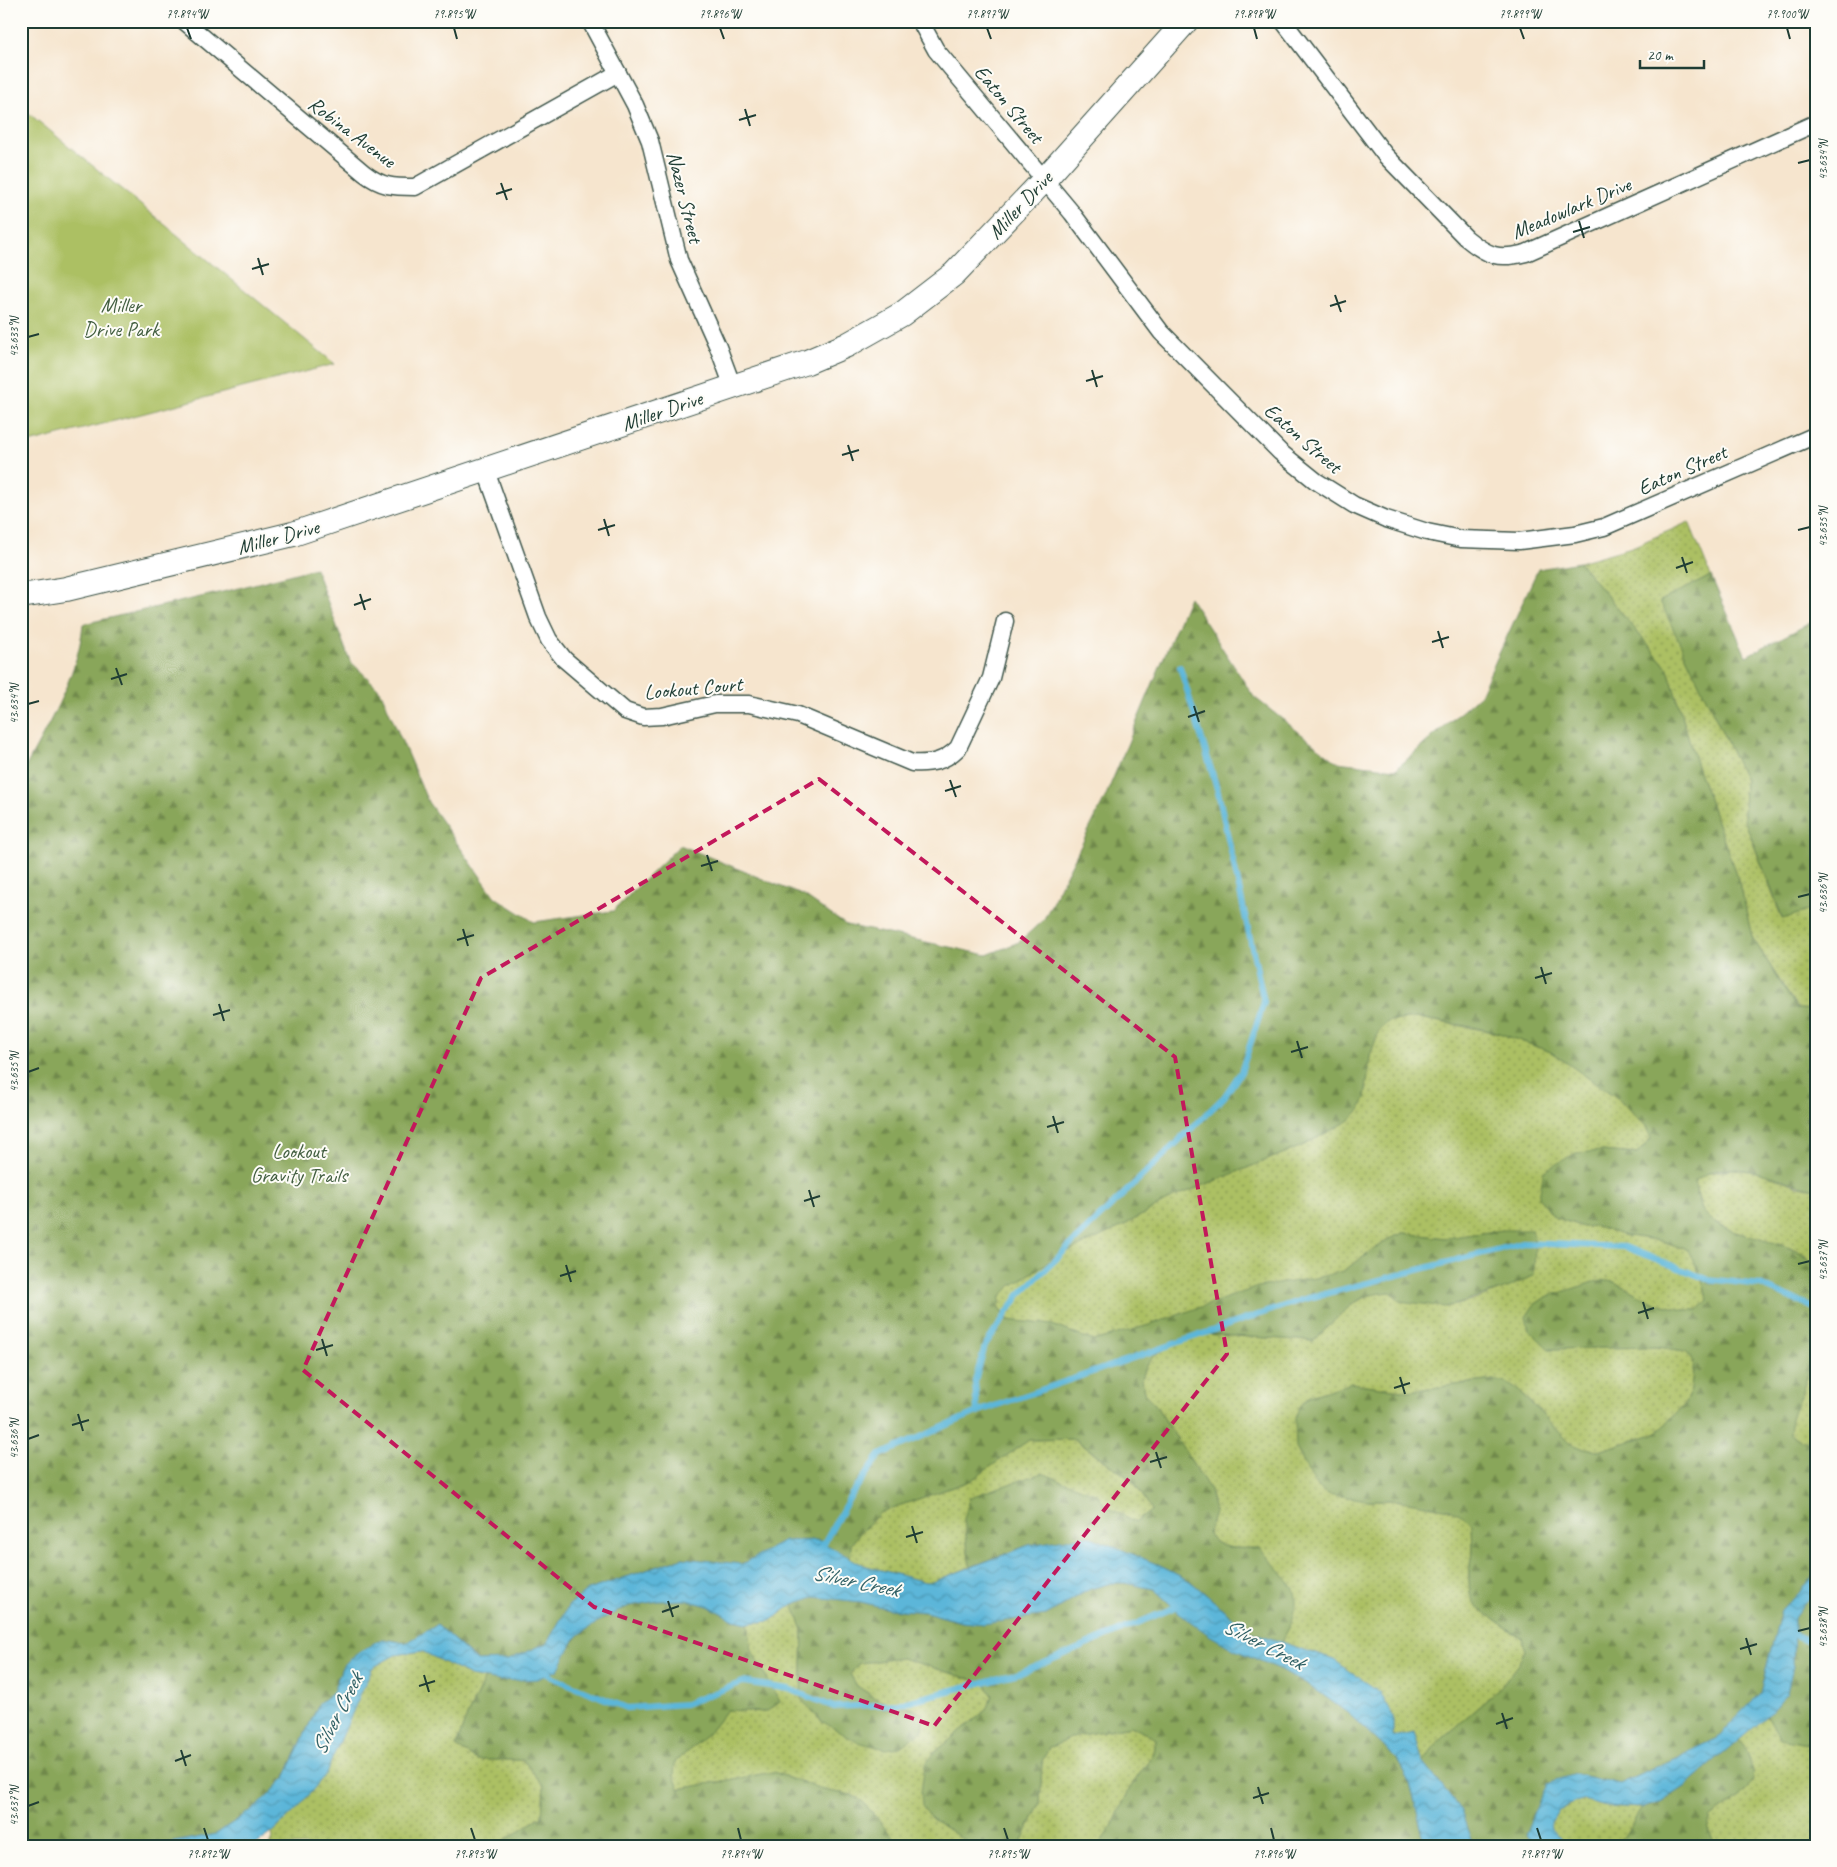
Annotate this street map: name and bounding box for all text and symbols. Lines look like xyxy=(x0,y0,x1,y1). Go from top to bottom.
text: 79.894°W xyxy=(166,6,210,22)
text: 79.895°W xyxy=(433,6,477,22)
text: 79.896°W xyxy=(699,6,743,22)
text: 79.897°W xyxy=(966,6,1010,22)
text: 79.898°W xyxy=(1233,6,1277,22)
text: 79.899°W xyxy=(1499,6,1543,22)
text: 79.900°W xyxy=(1766,6,1810,22)
scale bar xyxy=(1640,38,1703,70)
text: 20 m xyxy=(1647,46,1674,65)
street label: Eaton Street xyxy=(969,59,1051,150)
street label: Robina Avenue xyxy=(303,91,402,174)
text: 43.634°N xyxy=(1815,138,1831,180)
street label: Nazer Street xyxy=(661,149,709,247)
street label: Miller Drive xyxy=(982,164,1059,244)
street label: Meadowlark Drive xyxy=(1507,171,1636,245)
park label: Miller Drive Park xyxy=(83,292,161,342)
text: 43.633°N xyxy=(6,315,22,357)
street label: Miller Drive xyxy=(618,384,708,437)
street label: Eaton Street xyxy=(1259,397,1349,480)
street label: Eaton Street xyxy=(1634,438,1732,501)
text: 43.635°N xyxy=(1815,505,1831,547)
street label: Miller Drive xyxy=(234,513,324,560)
street label: Lookout Court xyxy=(643,671,745,705)
text: 43.634°N xyxy=(6,682,22,724)
text: 43.636°N xyxy=(1815,872,1831,914)
text: 43.635°N xyxy=(6,1050,22,1092)
park label: Lookout Gravity Trails xyxy=(251,1138,349,1188)
text: 43.637°N xyxy=(1815,1239,1831,1281)
text: 43.636°N xyxy=(6,1417,22,1459)
water label: Silver Creek xyxy=(810,1558,905,1605)
text: 43.638°N xyxy=(1815,1606,1831,1648)
water label: Silver Creek xyxy=(1219,1612,1313,1678)
water label: Silver Creek xyxy=(305,1665,371,1759)
text: 43.637°N xyxy=(6,1784,22,1826)
text: 79.892°W xyxy=(187,1846,231,1862)
text: 79.893°W xyxy=(454,1846,498,1862)
text: 79.894°W xyxy=(720,1846,764,1862)
text: 79.895°W xyxy=(987,1846,1031,1862)
text: 79.896°W xyxy=(1253,1846,1297,1862)
text: 79.897°W xyxy=(1520,1846,1564,1862)

